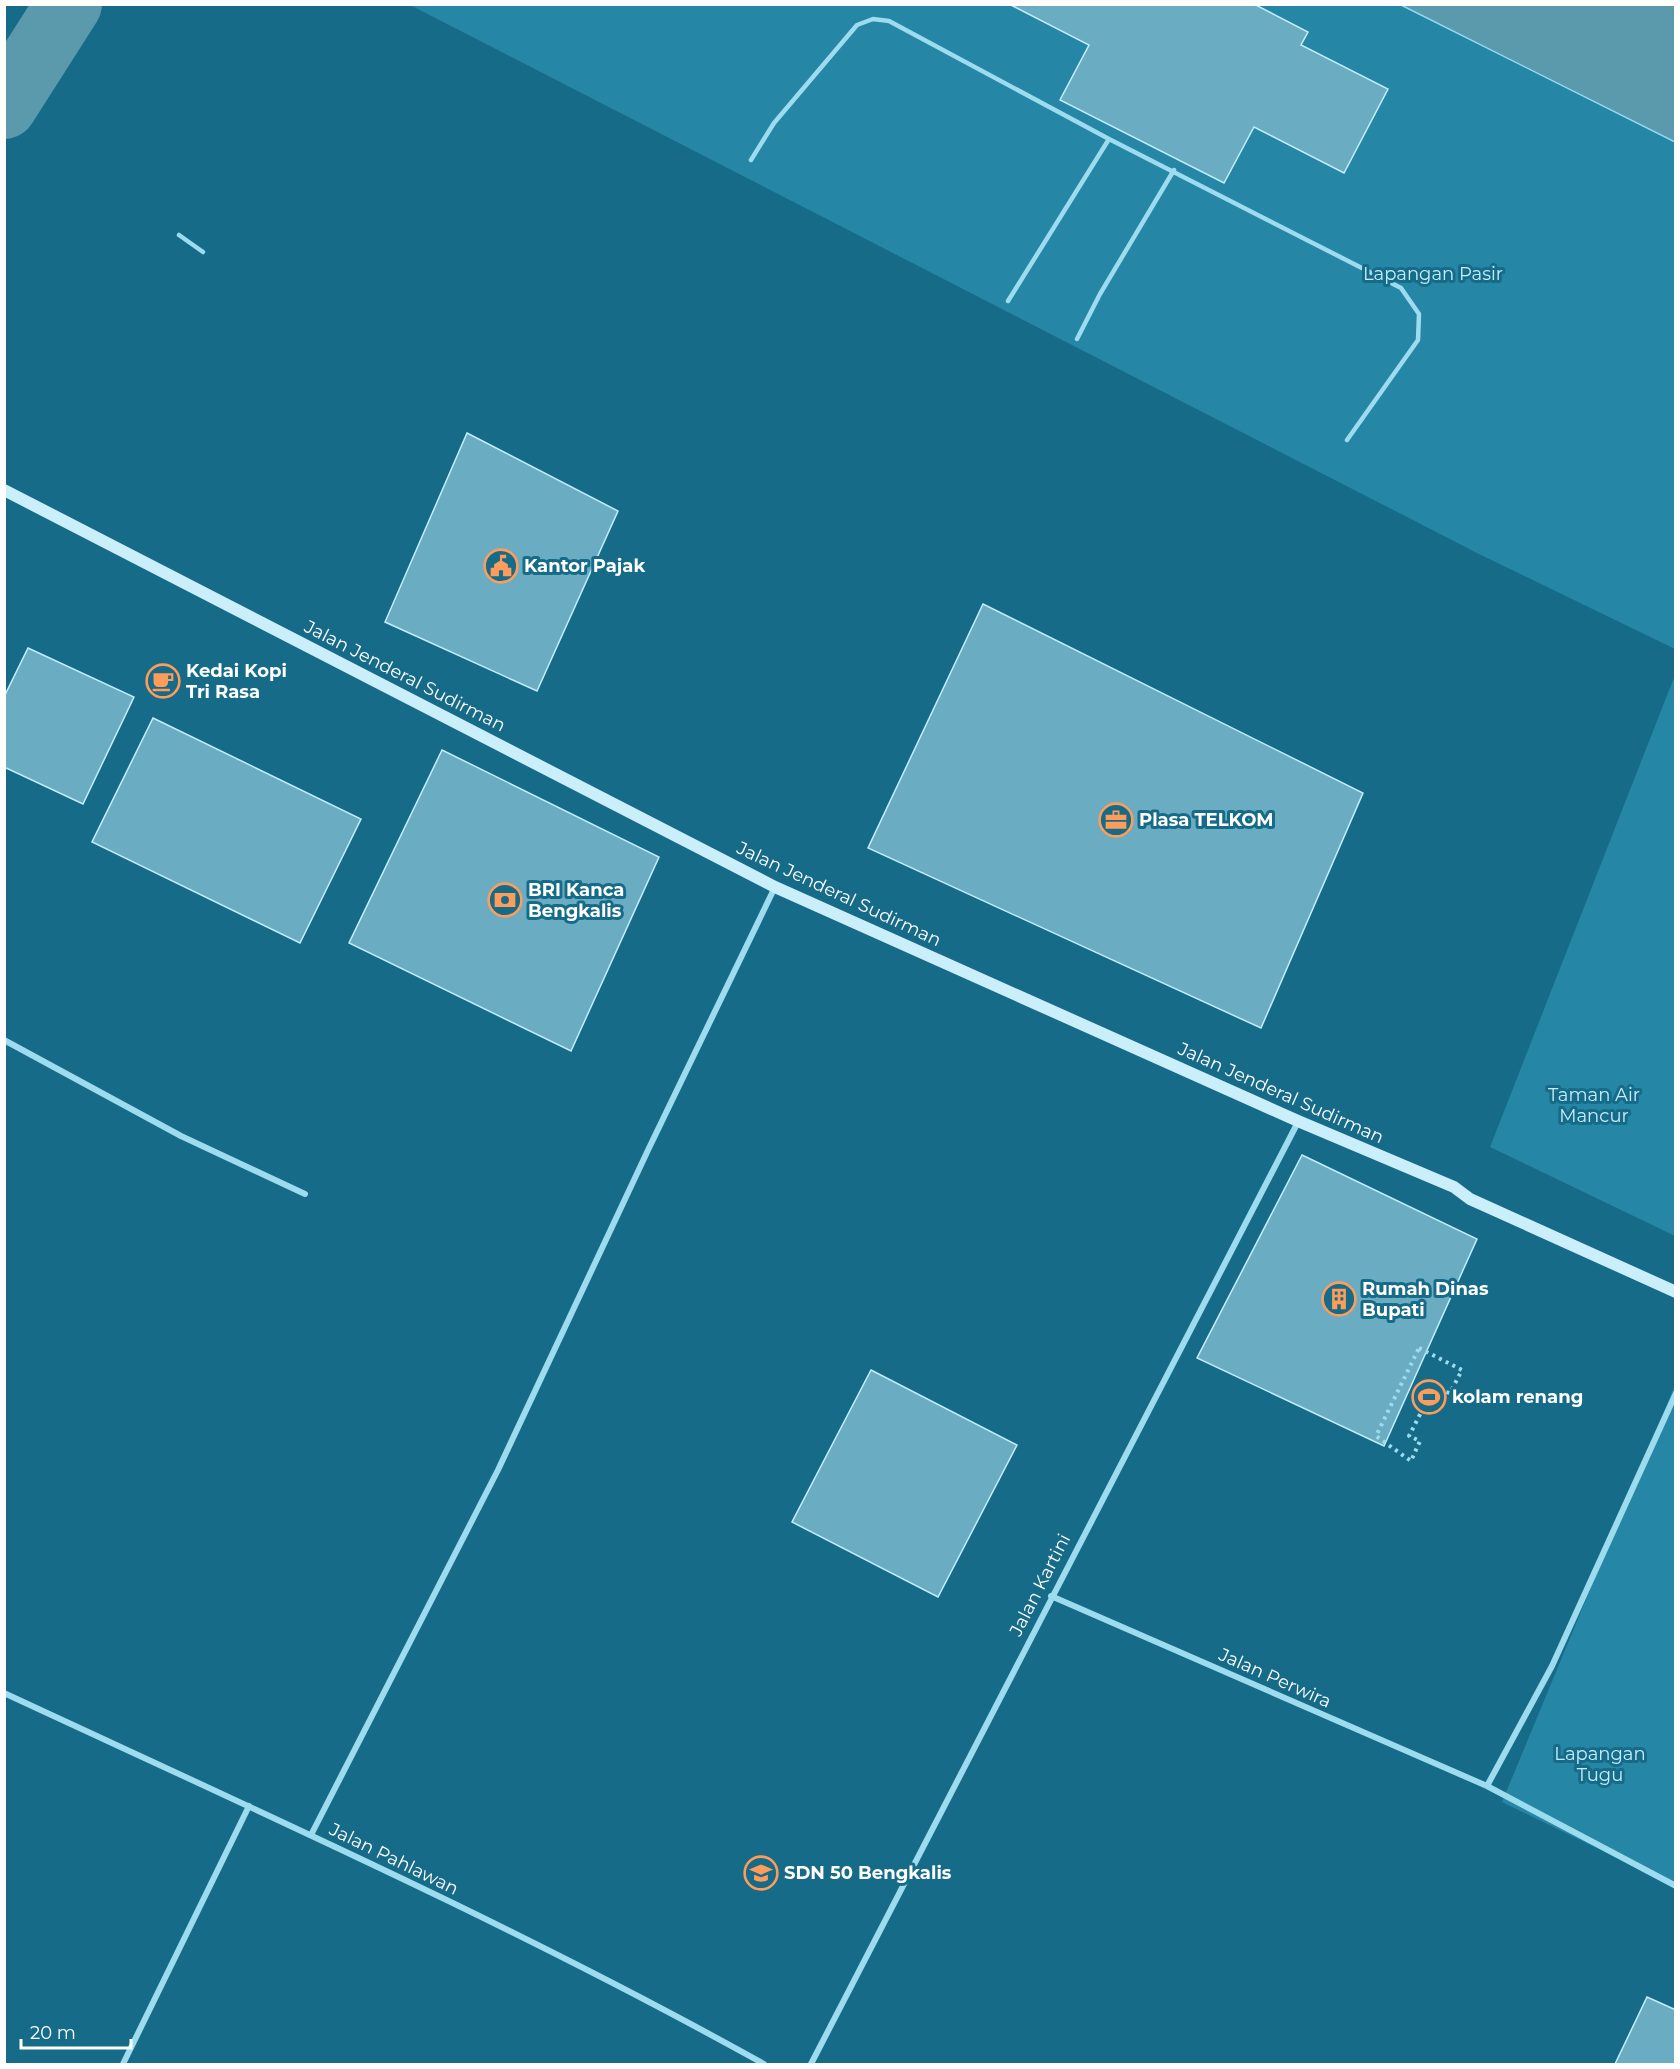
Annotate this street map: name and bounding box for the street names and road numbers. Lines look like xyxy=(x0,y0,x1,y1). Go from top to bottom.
street label: Jalan Jenderal Sudirman xyxy=(300,615,509,736)
street label: Jalan Jenderal Sudirman xyxy=(732,836,945,951)
street label: Jalan Jenderal Sudirman xyxy=(1174,1037,1387,1148)
street label: Jalan Kartini xyxy=(1004,1530,1075,1641)
street label: Jalan Perwira xyxy=(1214,1643,1335,1713)
street label: Jalan Pahlawan xyxy=(325,1818,462,1900)

